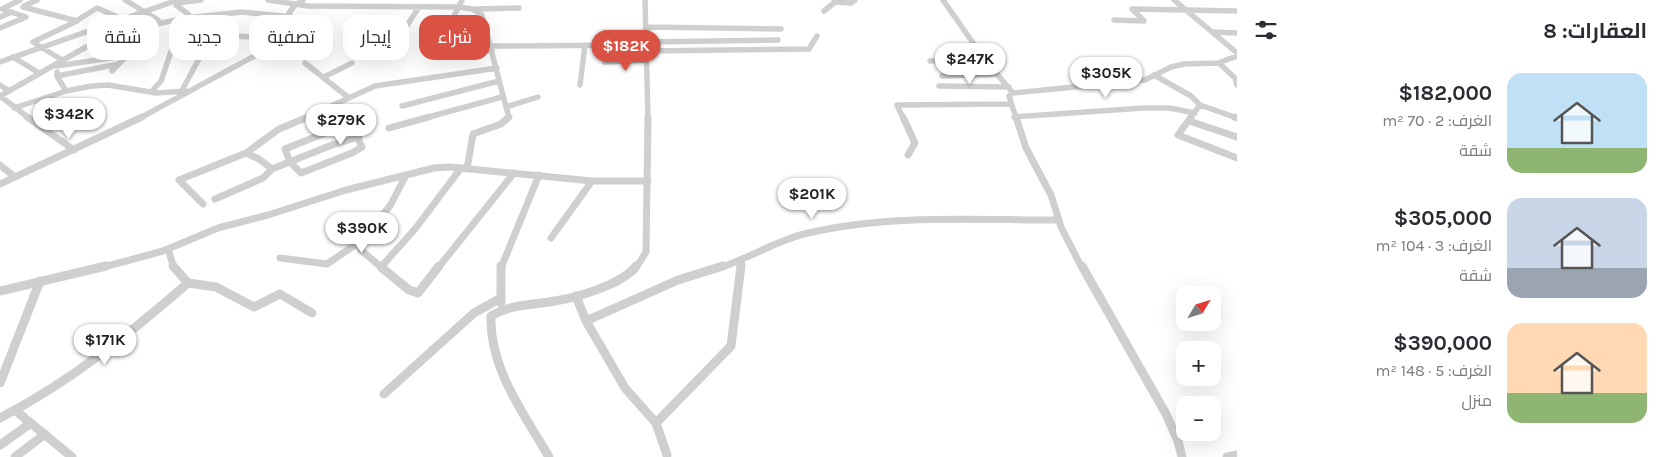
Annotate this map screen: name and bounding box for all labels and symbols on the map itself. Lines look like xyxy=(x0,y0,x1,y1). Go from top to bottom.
pin: $182K xyxy=(591,30,661,72)
pin: $247K xyxy=(935,42,1005,85)
pin: $305K xyxy=(1071,56,1141,99)
pin: $342K xyxy=(34,98,104,140)
pin: $279K xyxy=(306,104,376,146)
pin: $201K xyxy=(777,178,847,220)
pin: $390K xyxy=(327,212,397,254)
north arrow xyxy=(1176,286,1221,331)
pin: $171K xyxy=(70,324,140,366)

